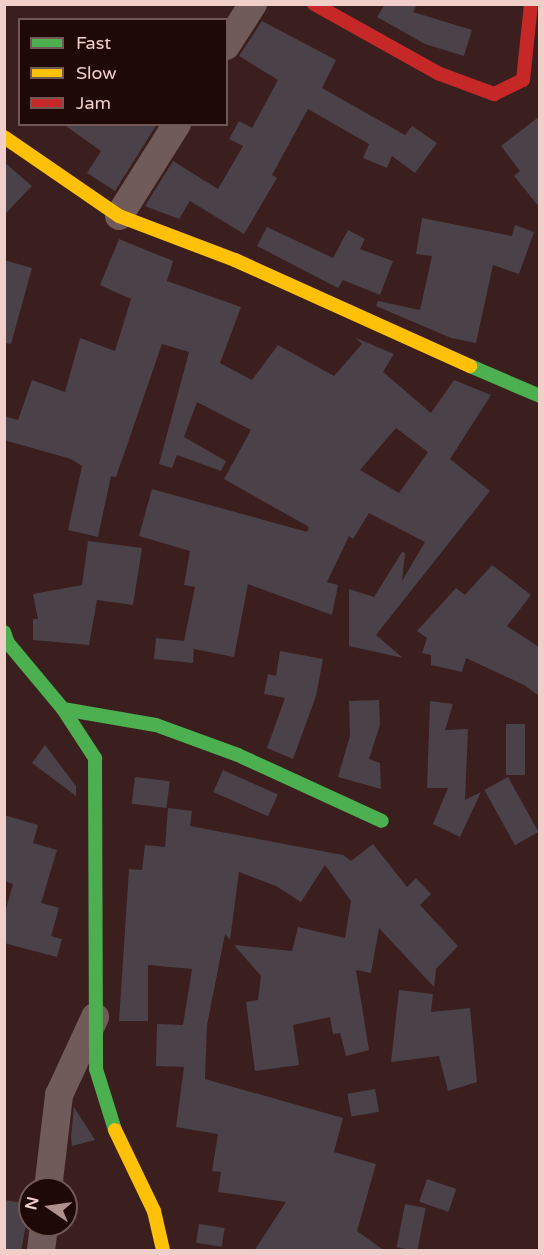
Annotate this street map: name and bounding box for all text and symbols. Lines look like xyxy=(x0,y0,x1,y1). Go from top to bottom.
legend xyxy=(18,18,228,126)
text: Fast xyxy=(76,32,111,54)
text: Slow xyxy=(76,62,117,84)
text: Jam xyxy=(76,92,111,114)
north arrow xyxy=(18,1177,78,1237)
text: N xyxy=(21,1195,44,1212)

